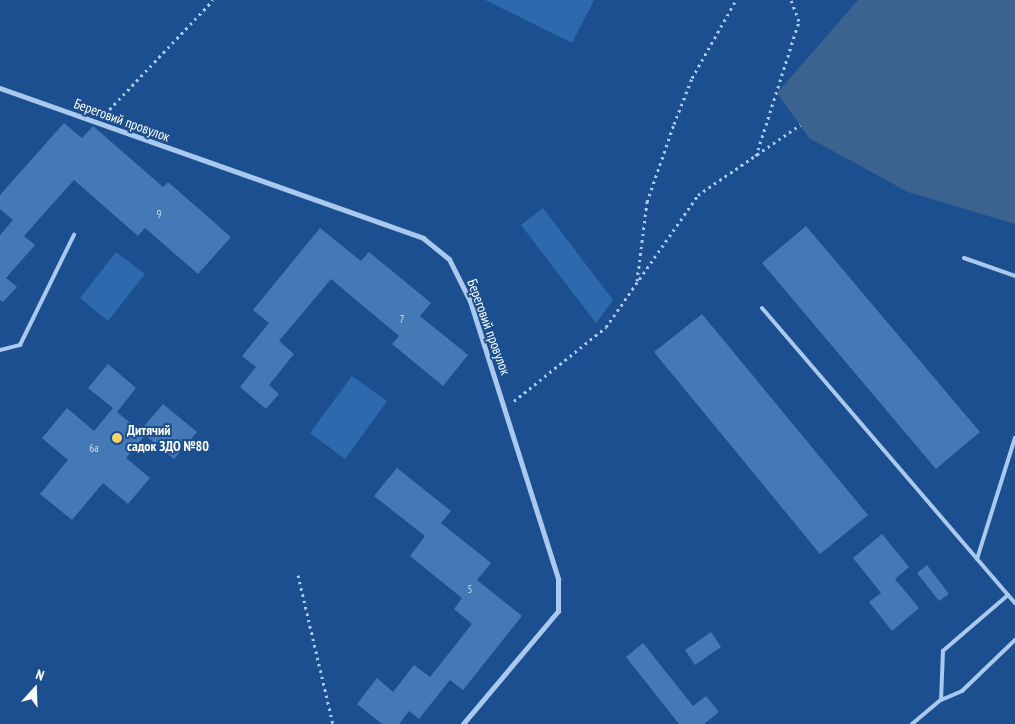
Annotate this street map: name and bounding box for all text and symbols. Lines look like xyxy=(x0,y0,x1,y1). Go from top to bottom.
street label: Береговий провулок xyxy=(72,95,172,145)
house number: 9 xyxy=(157,207,161,221)
street label: Береговий провулок xyxy=(464,277,514,377)
house number: 7 xyxy=(400,312,404,326)
place label: Дитячий садок ЗДО №80 xyxy=(127,422,209,454)
marker: Дитячий садок ЗДО №80 xyxy=(111,432,123,444)
house number: 6а xyxy=(89,441,99,455)
house number: 5 xyxy=(468,582,472,596)
north arrow xyxy=(10,664,60,714)
text: N xyxy=(33,665,47,685)

